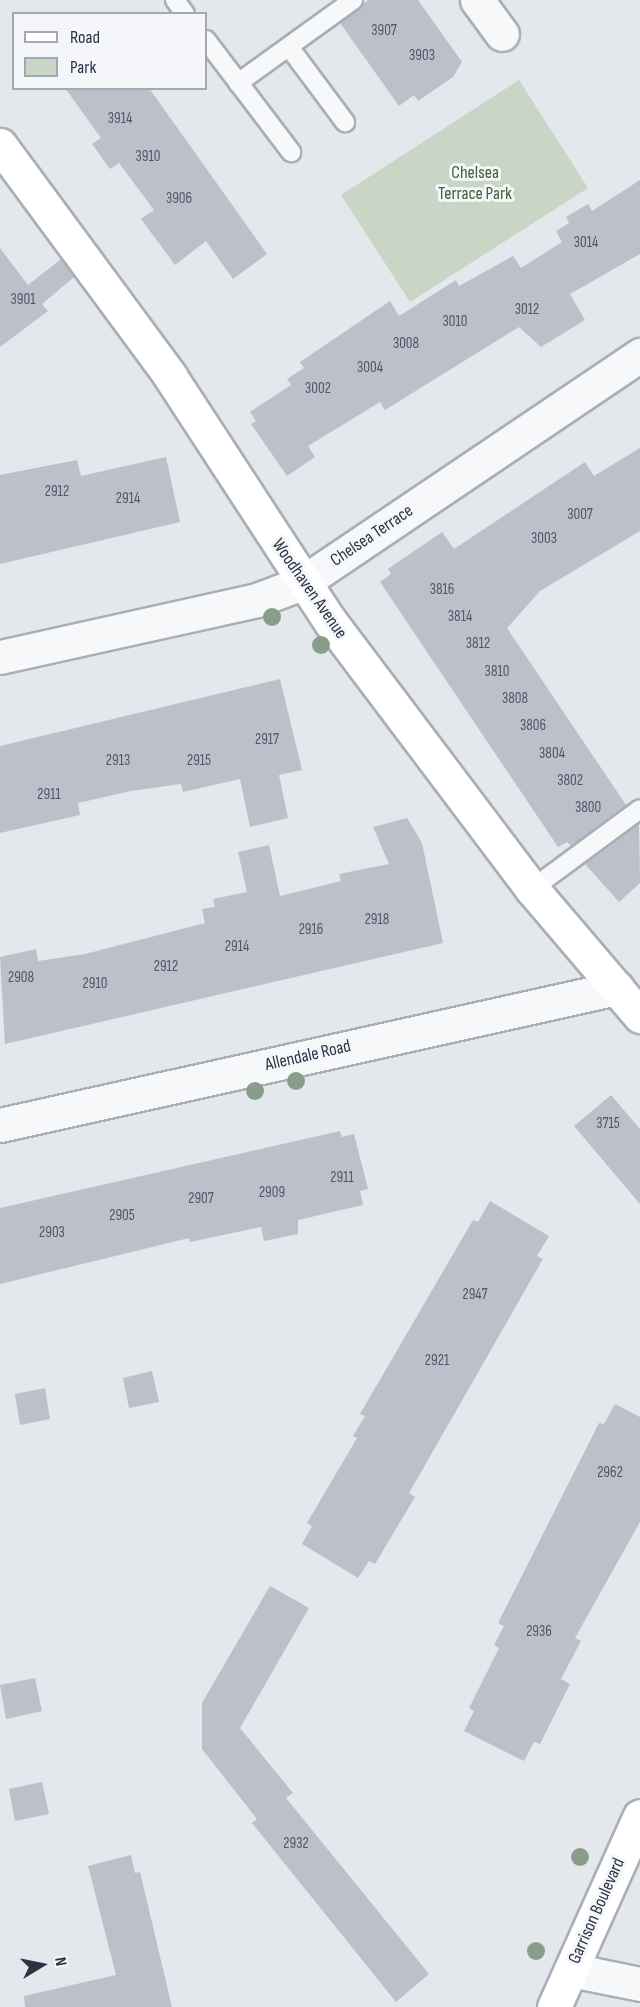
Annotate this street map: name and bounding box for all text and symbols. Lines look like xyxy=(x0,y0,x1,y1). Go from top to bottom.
legend xyxy=(12,12,207,90)
house number: 3907 xyxy=(371,22,397,40)
text: Road xyxy=(70,27,100,48)
house number: 3903 xyxy=(409,47,435,65)
text: Park xyxy=(70,57,96,78)
house number: 3914 xyxy=(108,110,132,128)
house number: 3910 xyxy=(136,148,160,166)
park label: Chelsea Terrace Park xyxy=(438,163,512,206)
house number: 3906 xyxy=(166,190,192,208)
house number: 3014 xyxy=(574,234,598,252)
house number: 3901 xyxy=(11,291,35,309)
house number: 3012 xyxy=(515,301,539,319)
house number: 3010 xyxy=(443,313,467,331)
house number: 3008 xyxy=(393,335,419,353)
house number: 3004 xyxy=(357,359,383,377)
house number: 3002 xyxy=(305,380,331,398)
house number: 2912 xyxy=(45,483,69,501)
house number: 2914 xyxy=(116,490,140,508)
street label: Chelsea Terrace xyxy=(326,500,418,572)
house number: 3007 xyxy=(567,506,593,524)
house number: 3003 xyxy=(531,530,557,548)
street label: Woodhaven Avenue xyxy=(267,535,351,643)
house number: 3816 xyxy=(430,581,454,599)
house number: 3814 xyxy=(448,608,472,626)
house number: 3812 xyxy=(466,635,490,653)
house number: 3810 xyxy=(485,663,509,681)
house number: 3808 xyxy=(502,690,528,708)
house number: 3806 xyxy=(520,717,546,735)
house number: 2917 xyxy=(255,731,279,749)
house number: 3804 xyxy=(539,745,565,763)
house number: 2913 xyxy=(106,752,130,770)
house number: 2915 xyxy=(187,752,211,770)
house number: 3802 xyxy=(557,772,583,790)
house number: 2911 xyxy=(37,786,61,804)
house number: 3800 xyxy=(575,799,601,817)
house number: 2918 xyxy=(365,911,389,929)
house number: 2916 xyxy=(299,921,323,939)
house number: 2914 xyxy=(225,938,249,956)
house number: 2912 xyxy=(154,958,178,976)
house number: 2908 xyxy=(8,969,34,987)
house number: 2910 xyxy=(83,975,107,993)
street label: Allendale Road xyxy=(263,1036,353,1076)
house number: 3715 xyxy=(596,1115,620,1133)
house number: 2911 xyxy=(330,1169,354,1187)
house number: 2909 xyxy=(259,1184,285,1202)
house number: 2907 xyxy=(188,1190,214,1208)
house number: 2905 xyxy=(109,1207,135,1225)
house number: 2903 xyxy=(39,1224,65,1242)
house number: 2947 xyxy=(463,1286,487,1304)
house number: 2921 xyxy=(425,1352,449,1370)
house number: 2962 xyxy=(597,1464,623,1482)
house number: 2936 xyxy=(526,1623,552,1641)
house number: 2932 xyxy=(283,1835,309,1853)
street label: Garrison Boulevard xyxy=(564,1855,630,1967)
north arrow xyxy=(12,1935,72,1995)
text: N xyxy=(50,1956,70,1968)

